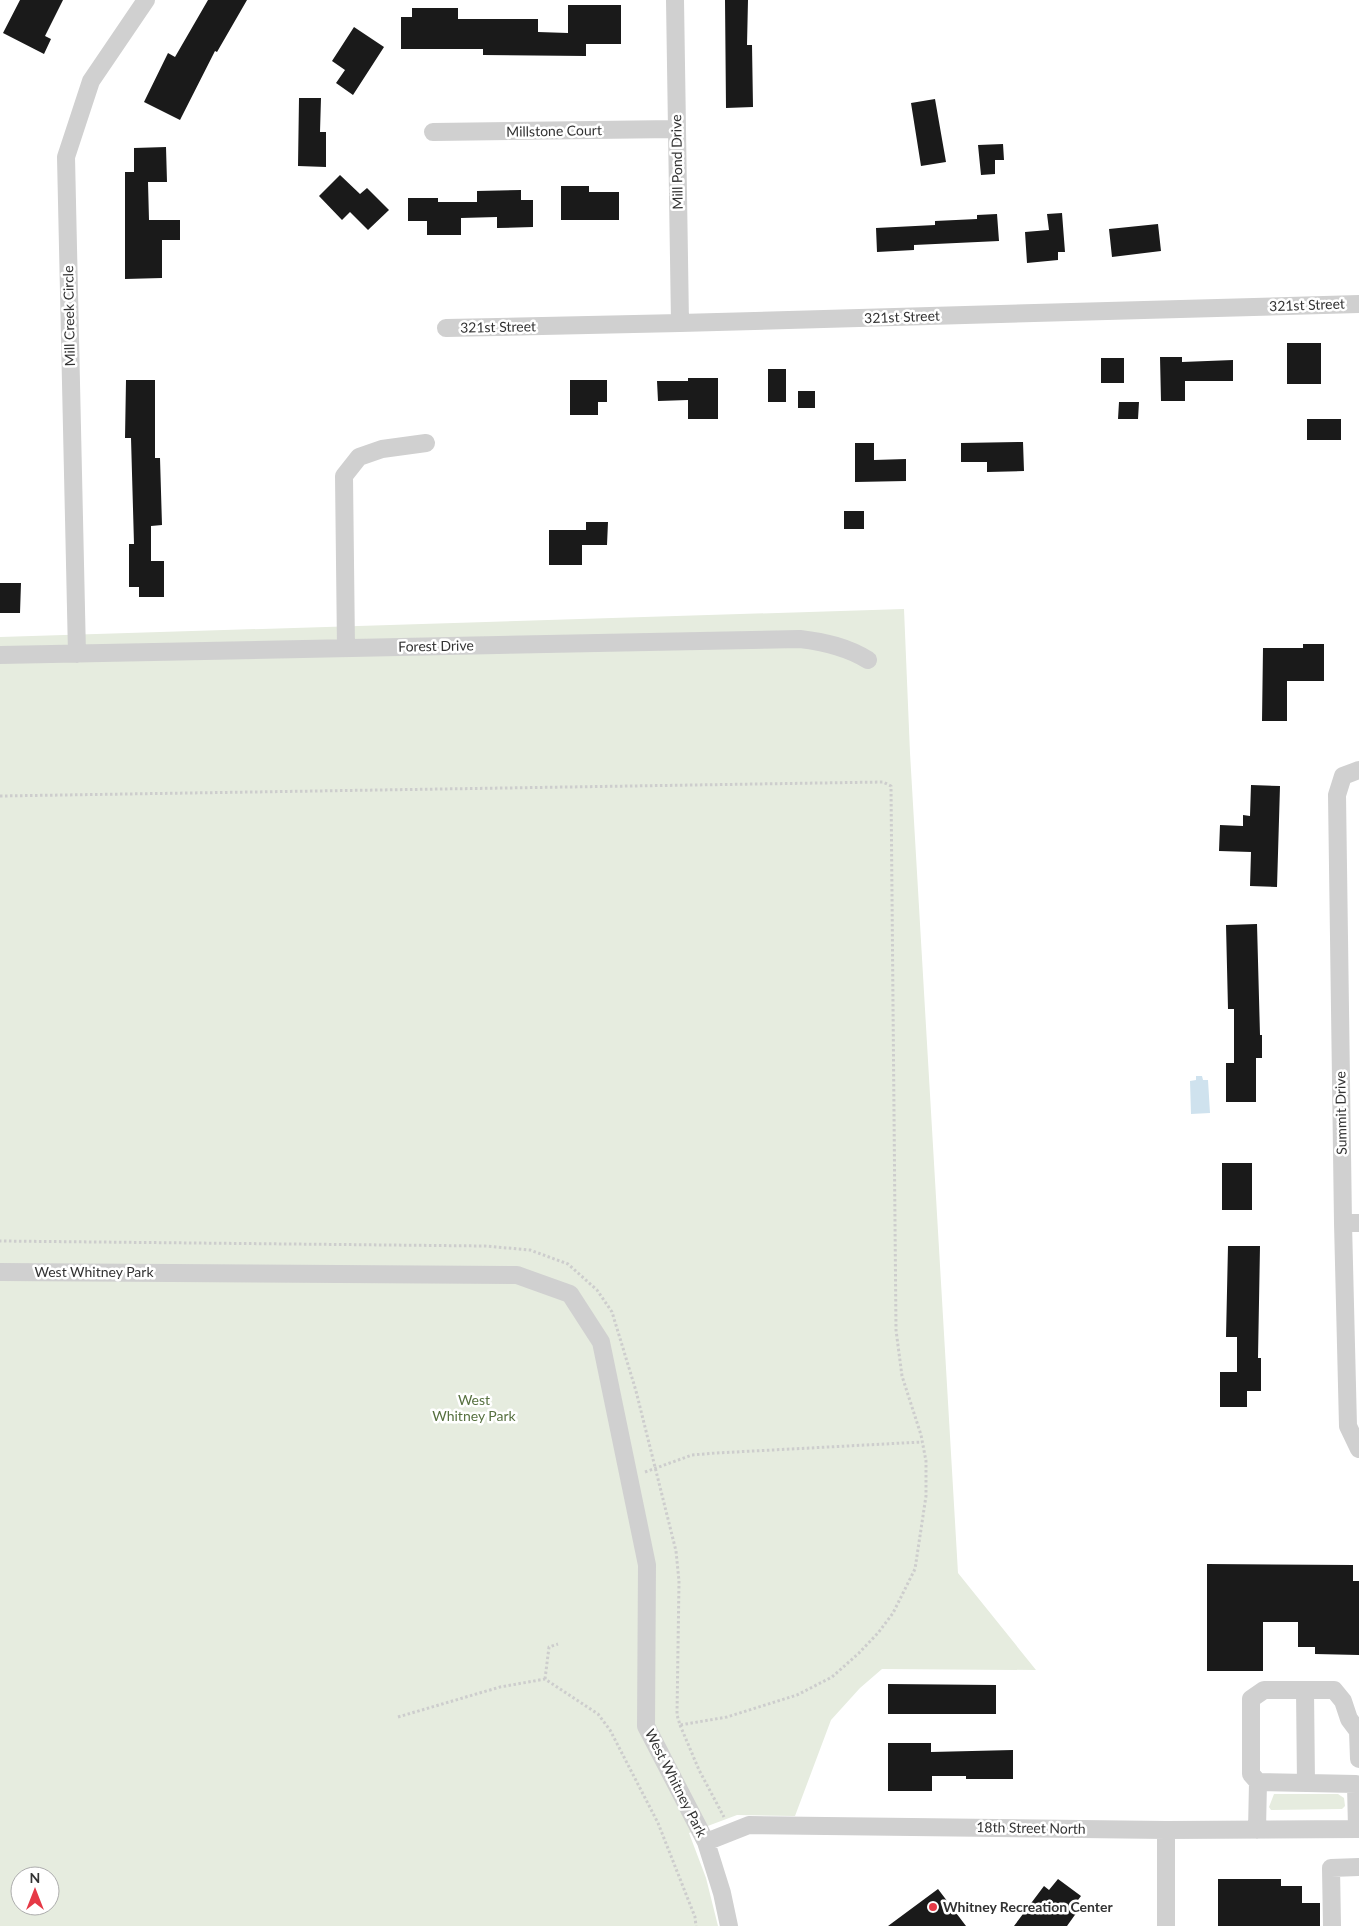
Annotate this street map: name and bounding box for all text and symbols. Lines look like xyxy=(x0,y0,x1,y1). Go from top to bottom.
street label: Mill Pond Drive xyxy=(667,114,686,210)
street label: Millstone Court xyxy=(506,121,602,140)
street label: Mill Creek Circle xyxy=(59,265,78,367)
street label: 321st Street xyxy=(1269,295,1345,314)
street label: 321st Street xyxy=(864,307,940,326)
street label: 321st Street xyxy=(460,317,536,336)
street label: Forest Drive xyxy=(398,636,474,655)
street label: Summit Drive xyxy=(1331,1071,1350,1155)
street label: West Whitney Park xyxy=(34,1263,154,1280)
park label: West Whitney Park xyxy=(432,1391,517,1424)
street label: West Whitney Park xyxy=(642,1726,711,1840)
street label: 18th Street North xyxy=(976,1818,1086,1837)
north arrow xyxy=(10,1866,60,1916)
text: N xyxy=(30,1869,40,1886)
place label: Whitney Recreation Center xyxy=(943,1898,1113,1915)
marker: Whitney Recreation Center xyxy=(927,1901,939,1913)

